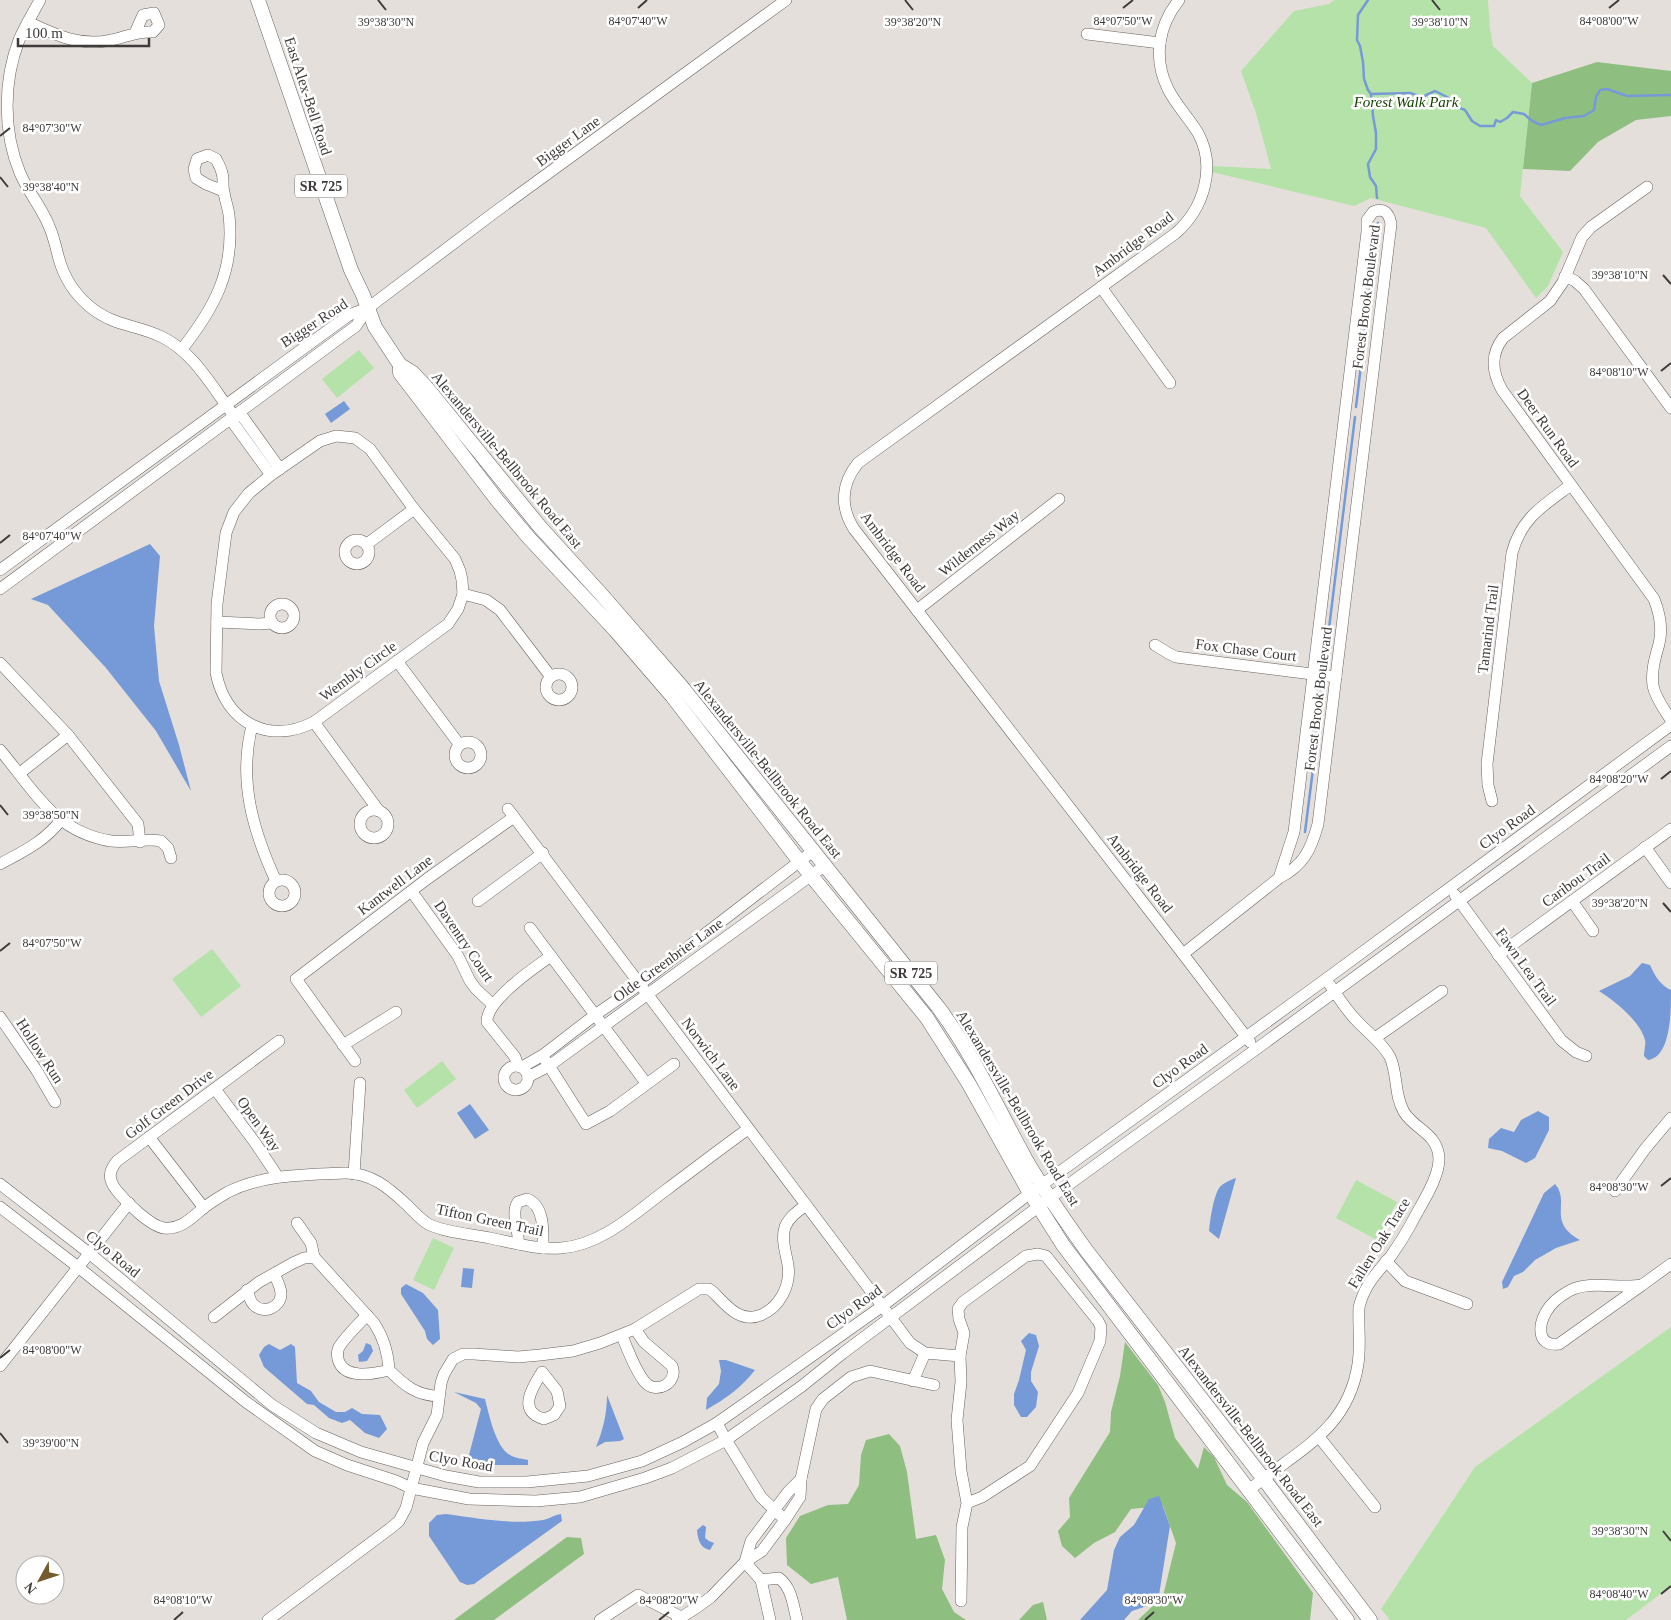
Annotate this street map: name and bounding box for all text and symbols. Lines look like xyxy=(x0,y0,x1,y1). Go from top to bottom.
text: 84°07'40"W xyxy=(608,14,668,28)
text: 84°07'50"W xyxy=(1093,14,1153,28)
text: 84°08'00"W xyxy=(1579,14,1639,28)
scale bar xyxy=(18,15,149,47)
text: 39°38'30"N xyxy=(358,15,415,29)
text: 39°38'20"N xyxy=(885,15,942,29)
text: 39°38'10"N xyxy=(1412,15,1469,29)
text: 100 m xyxy=(25,25,63,41)
street label: East Alex-Bell Road xyxy=(281,35,335,158)
park label: Forest Walk Park xyxy=(1353,94,1459,110)
street label: Bigger Lane xyxy=(533,112,603,169)
text: 84°07'30"W xyxy=(22,121,82,135)
road number: SR 725 xyxy=(295,175,347,198)
text: 39°38'40"N xyxy=(23,180,80,194)
street label: Ambridge Road xyxy=(1090,208,1177,279)
street label: Forest Brook Boulevard xyxy=(1349,224,1383,370)
text: 39°38'10"N xyxy=(1592,268,1649,282)
street label: Bigger Road xyxy=(278,295,351,350)
text: 84°08'10"W xyxy=(1589,365,1649,379)
street label: Alexandersville-Bellbrook Road East xyxy=(429,369,586,552)
street label: Deer Run Road xyxy=(1514,386,1582,471)
street label: Wilderness Way xyxy=(936,506,1023,579)
street label: Ambridge Road xyxy=(858,509,929,596)
text: 84°07'40"W xyxy=(22,529,82,543)
street label: Tamarind Trail xyxy=(1475,584,1501,674)
street label: Forest Brook Boulevard xyxy=(1301,626,1335,772)
street label: Fox Chase Court xyxy=(1195,636,1298,664)
street label: Wembly Circle xyxy=(317,638,400,704)
street label: Alexandersville-Bellbrook Road East xyxy=(691,677,846,862)
text: 84°08'20"W xyxy=(1589,772,1649,786)
street label: Clyo Road xyxy=(1476,801,1538,852)
text: 39°38'50"N xyxy=(23,808,80,822)
street label: Ambridge Road xyxy=(1104,830,1176,916)
street label: Caribou Trail xyxy=(1539,850,1613,910)
street label: Kantwell Lane xyxy=(355,852,436,918)
text: 39°38'20"N xyxy=(1592,896,1649,910)
street label: Daventry Court xyxy=(431,898,497,985)
street label: Olde Greenbrier Lane xyxy=(610,915,726,1005)
street label: Fawn Lea Trail xyxy=(1493,925,1559,1009)
text: 84°07'50"W xyxy=(22,936,82,950)
road number: SR 725 xyxy=(885,961,937,984)
street label: Alexandersville-Bellbrook Road East xyxy=(953,1007,1083,1209)
street label: Norwich Lane xyxy=(679,1015,744,1094)
street label: Hollow Run xyxy=(13,1016,67,1087)
street label: Clyo Road xyxy=(1149,1040,1211,1091)
street label: Golf Green Drive xyxy=(122,1066,216,1142)
street label: Open Way xyxy=(234,1094,284,1155)
text: 84°08'30"W xyxy=(1589,1180,1649,1194)
street label: Fallen Oak Trace xyxy=(1345,1195,1413,1291)
street label: Tifton Green Trail xyxy=(435,1201,545,1239)
street label: Clyo Road xyxy=(83,1227,144,1281)
street label: Clyo Road xyxy=(823,1281,885,1332)
street label: Alexandersville-Bellbrook Road East xyxy=(1175,1342,1327,1530)
text: 84°08'00"W xyxy=(22,1343,82,1357)
text: 39°39'00"N xyxy=(23,1436,80,1450)
street label: Clyo Road xyxy=(428,1448,495,1475)
text: 39°38'30"N xyxy=(1592,1524,1649,1538)
north arrow xyxy=(15,1555,65,1605)
text: N xyxy=(21,1579,39,1597)
text: 84°08'40"W xyxy=(1589,1587,1649,1601)
text: 84°08'10"W xyxy=(153,1593,213,1607)
text: 84°08'20"W xyxy=(639,1593,699,1607)
text: 84°08'30"W xyxy=(1124,1593,1184,1607)

